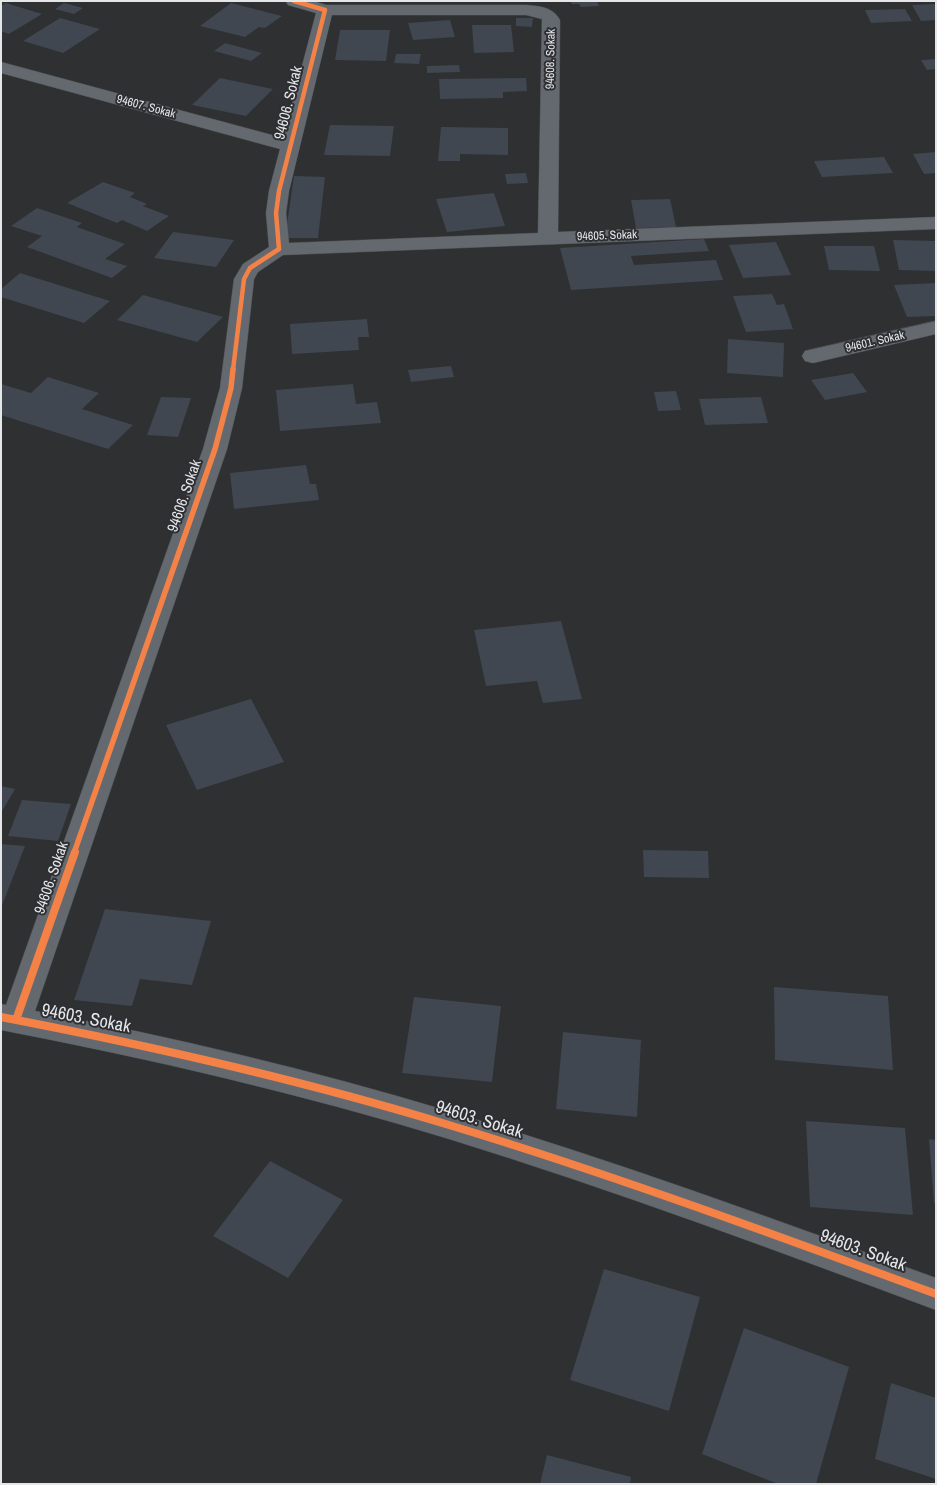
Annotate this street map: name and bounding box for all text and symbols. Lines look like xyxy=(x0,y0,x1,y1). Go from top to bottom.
street label: 94608. Sokak xyxy=(543,29,559,89)
street label: 94606. Sokak xyxy=(271,64,307,142)
street label: 94607. Sokak xyxy=(115,92,177,122)
street label: 94605. Sokak xyxy=(577,228,637,244)
street label: 94601. Sokak xyxy=(844,328,906,356)
street label: 94606. Sokak xyxy=(164,458,206,534)
street label: 94606. Sokak xyxy=(31,840,73,916)
street label: 94603. Sokak xyxy=(40,1000,132,1038)
street label: 94603. Sokak xyxy=(433,1096,525,1144)
street label: 94603. Sokak xyxy=(817,1225,909,1277)

